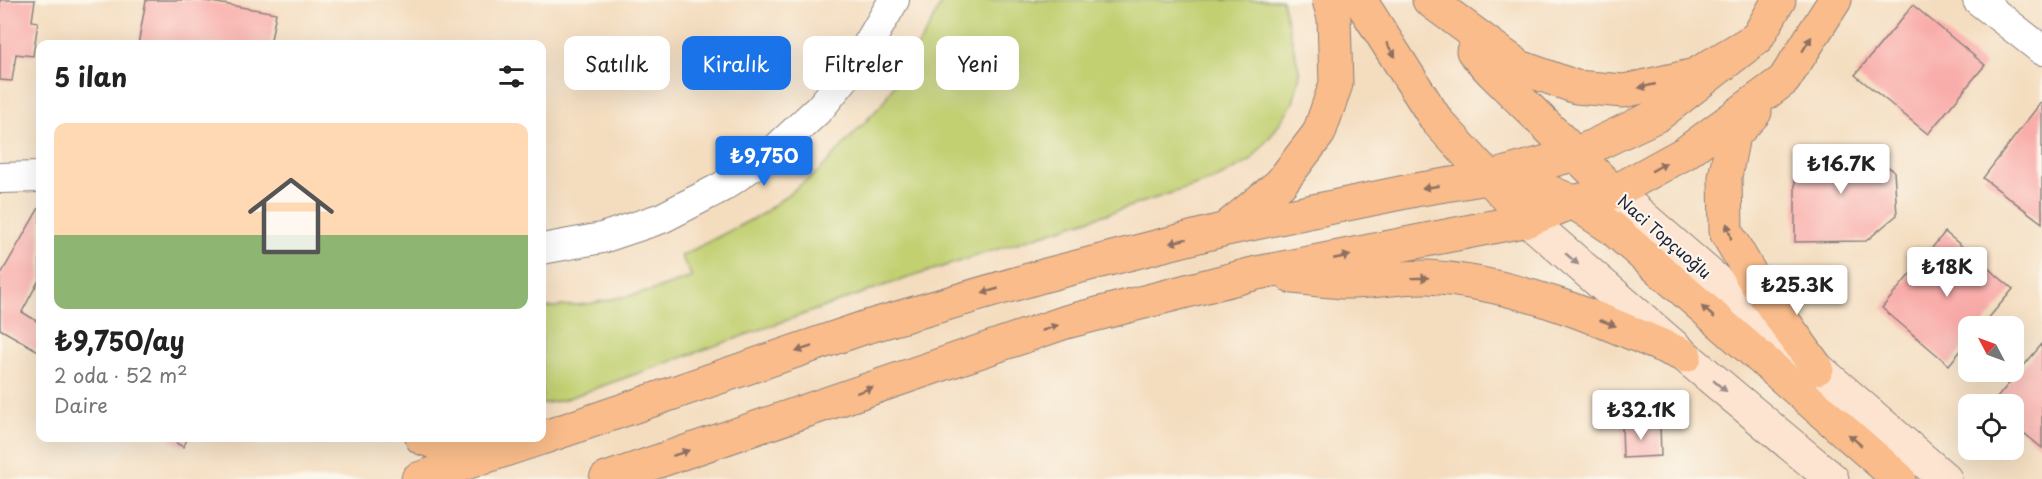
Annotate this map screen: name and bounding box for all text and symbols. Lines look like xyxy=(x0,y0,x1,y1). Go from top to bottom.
chip: Satılık xyxy=(564,36,670,90)
chip: Kiralık xyxy=(682,36,791,90)
chip: Filtreler xyxy=(803,36,924,90)
chip: Yeni xyxy=(936,36,1019,90)
one-way arrow xyxy=(1801,36,1812,52)
one-way arrow xyxy=(1386,41,1397,58)
text: 5 ilan xyxy=(54,57,127,96)
icon: filters xyxy=(495,60,528,93)
one-way arrow xyxy=(1637,81,1656,91)
pin: ₺9,750 xyxy=(715,136,813,187)
text: ₺9,750 xyxy=(730,140,798,170)
pin: ₺16.7K xyxy=(1792,144,1890,195)
text: ₺16.7K xyxy=(1807,148,1875,178)
icon: home xyxy=(237,162,345,270)
one-way arrow xyxy=(1651,162,1668,172)
one-way arrow xyxy=(1421,183,1440,192)
street label: Naci Topçuoğlu xyxy=(1613,188,1717,284)
one-way arrow xyxy=(1723,222,1733,240)
one-way arrow xyxy=(1169,237,1188,247)
pin: ₺18K xyxy=(1911,247,1983,298)
text: ₺18K xyxy=(1921,251,1973,281)
one-way arrow xyxy=(1332,252,1351,261)
one-way arrow xyxy=(1564,252,1579,265)
pin: ₺25.3K xyxy=(1748,265,1846,316)
text: ₺25.3K xyxy=(1760,269,1834,299)
one-way arrow xyxy=(1410,273,1429,283)
one-way arrow xyxy=(981,287,999,296)
one-way arrow xyxy=(1701,306,1716,319)
north arrow xyxy=(1958,316,2024,382)
map controls xyxy=(1958,316,2024,460)
one-way arrow xyxy=(1600,318,1618,328)
text: ₺9,750/ay xyxy=(54,321,185,360)
one-way arrow xyxy=(1041,322,1059,332)
one-way arrow xyxy=(795,344,813,354)
text: 2 oda · 52 m² xyxy=(54,360,187,390)
one-way arrow xyxy=(1712,379,1728,392)
one-way arrow xyxy=(857,384,875,394)
text: Daire xyxy=(54,390,108,420)
pin: ₺32.1K xyxy=(1592,390,1690,441)
text: ₺32.1K xyxy=(1606,394,1676,424)
button: locate xyxy=(1958,394,2024,460)
one-way arrow xyxy=(1847,434,1863,447)
one-way arrow xyxy=(672,448,690,458)

